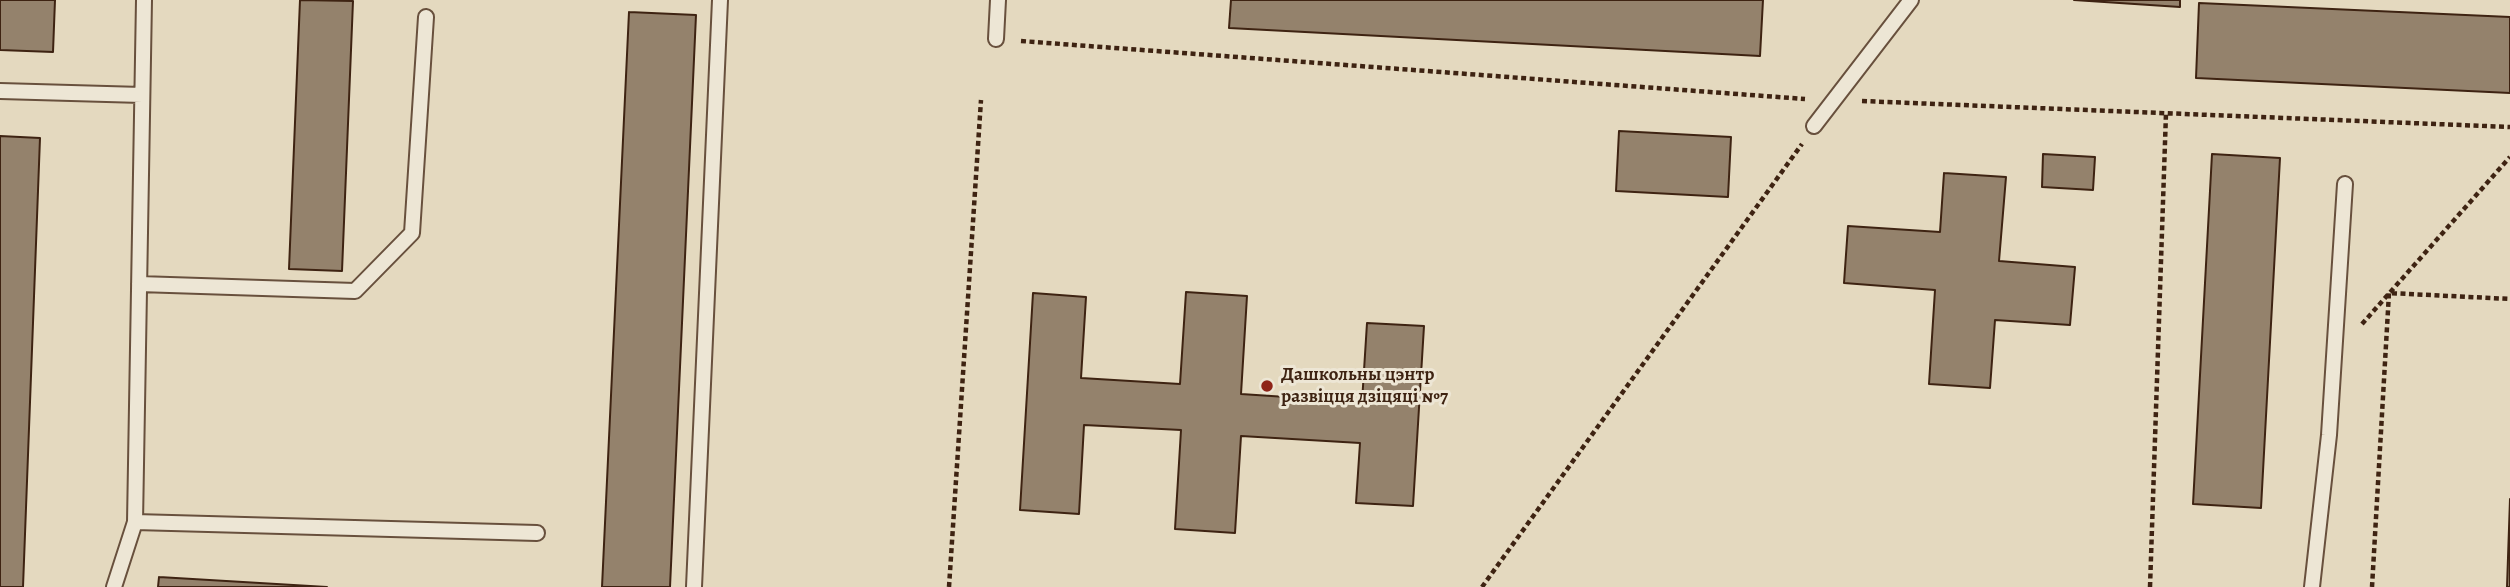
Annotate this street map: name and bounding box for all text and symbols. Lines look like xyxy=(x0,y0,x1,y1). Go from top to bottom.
place label: Дашкольны цэнтр развіцця дзіцяці №7 xyxy=(1281,364,1448,408)
marker: Дашкольны цэнтр развіцця дзіцяці №7 xyxy=(1259,378,1275,394)

